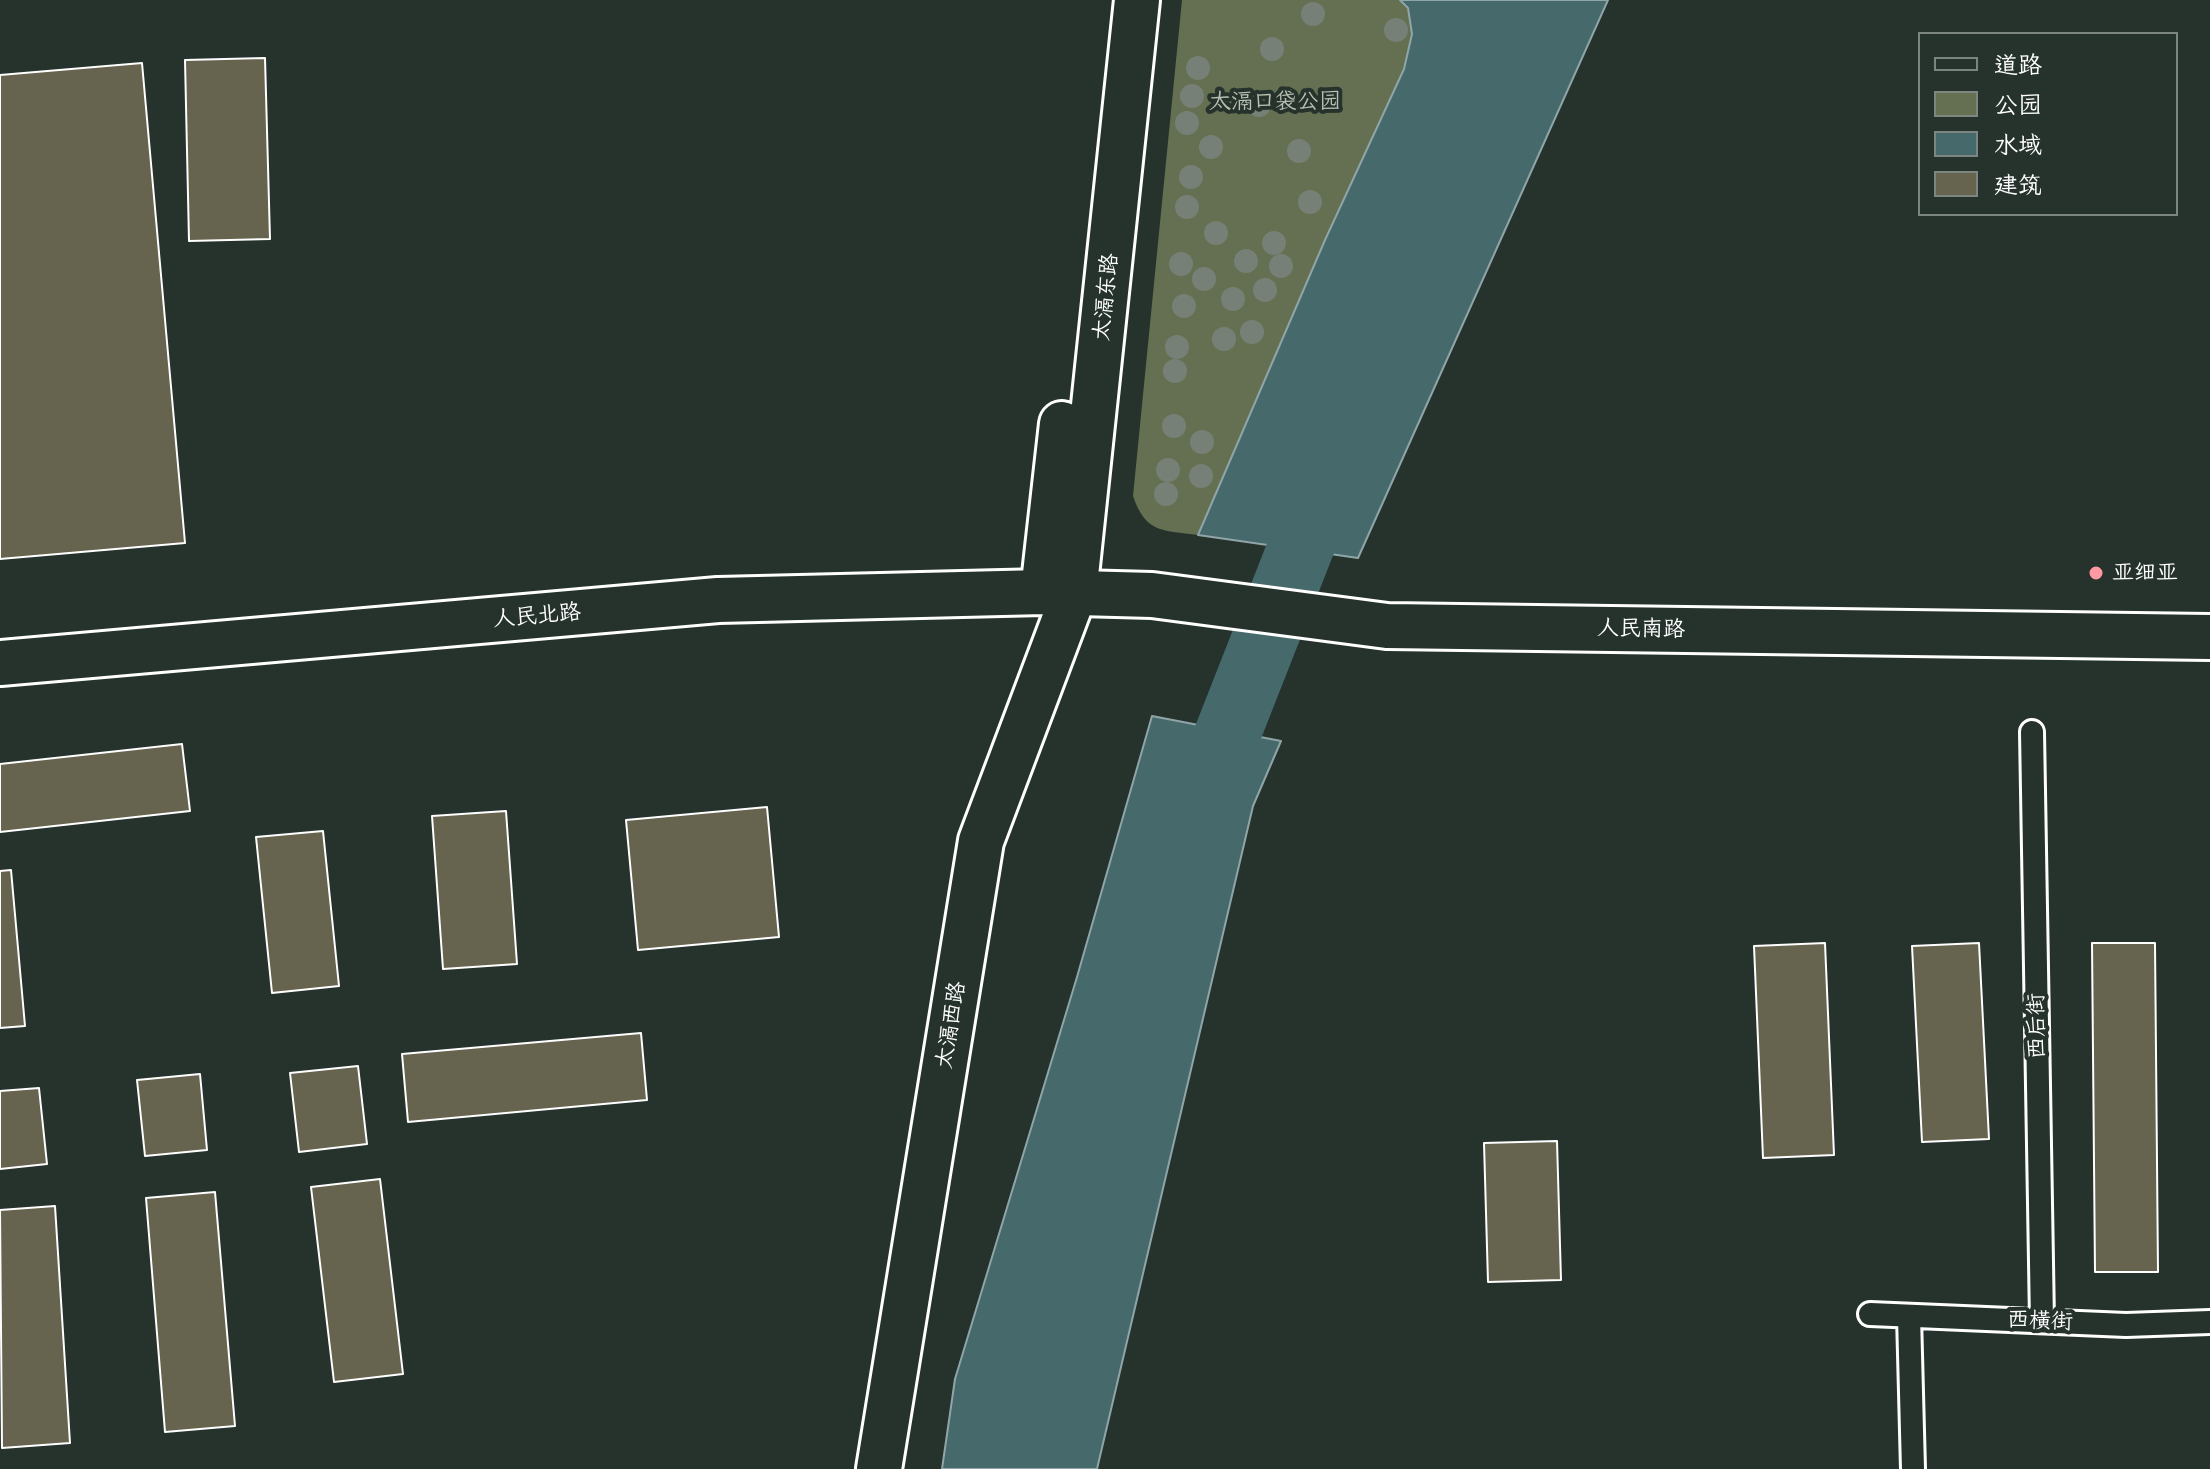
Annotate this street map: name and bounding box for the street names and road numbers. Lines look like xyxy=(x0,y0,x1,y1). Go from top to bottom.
street label: 太滆东路 xyxy=(1088,252,1124,342)
street label: 人民北路 xyxy=(492,599,582,633)
street label: 人民南路 xyxy=(1597,615,1685,643)
street label: 太滆西路 xyxy=(931,979,971,1071)
street label: 西后街 xyxy=(2023,993,2051,1059)
street label: 西横街 xyxy=(2007,1307,2073,1335)

